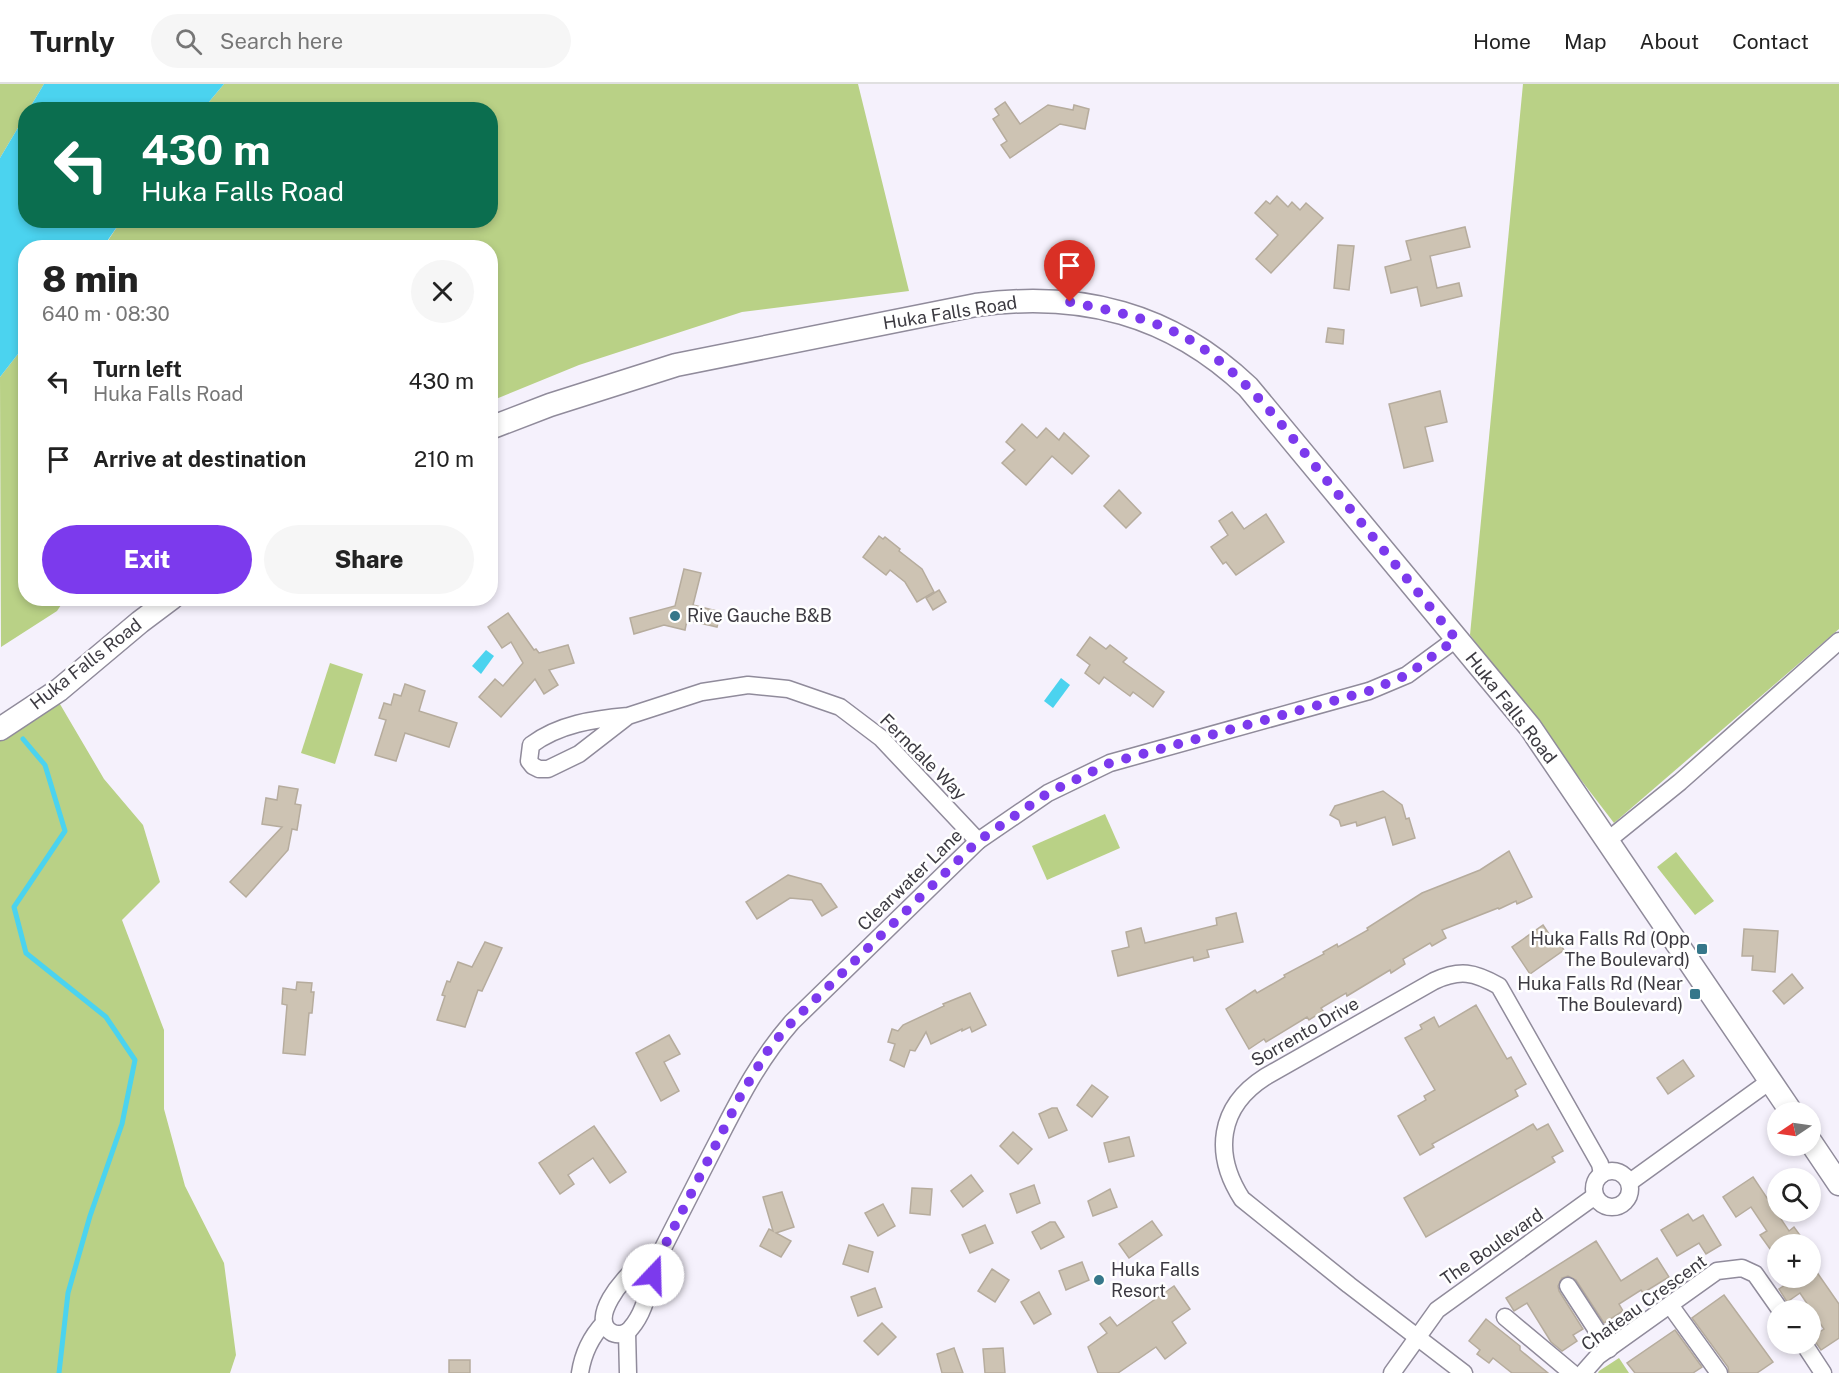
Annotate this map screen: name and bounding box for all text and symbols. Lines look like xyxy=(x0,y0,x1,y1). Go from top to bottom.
search box xyxy=(151,14,571,68)
text: Turnly xyxy=(30,25,115,58)
icon: search xyxy=(172,25,205,58)
text: Search here xyxy=(220,28,343,54)
text: Home xyxy=(1473,29,1531,54)
text: Map xyxy=(1564,29,1607,54)
text: About xyxy=(1640,29,1699,54)
text: Contact xyxy=(1732,29,1809,54)
text: 430 m xyxy=(141,125,271,174)
icon: left xyxy=(42,126,120,204)
text: Huka Falls Road xyxy=(141,175,344,207)
pin xyxy=(1044,240,1095,302)
icon: arrive xyxy=(1053,249,1086,282)
text: 8 min xyxy=(42,258,139,300)
button: close xyxy=(411,260,474,323)
street label: Huka Falls Road xyxy=(881,292,1018,333)
text: 640 m · 08:30 xyxy=(42,302,170,326)
text: Turn left xyxy=(93,356,182,382)
icon: left xyxy=(42,365,75,398)
text: 430 m xyxy=(409,368,474,394)
text: Huka Falls Road xyxy=(93,382,243,406)
icon: arrive xyxy=(42,443,75,476)
text: Arrive at destination xyxy=(93,446,306,472)
text: 210 m xyxy=(414,446,474,472)
button: Exit xyxy=(42,525,252,594)
button: Share xyxy=(264,525,474,594)
place label: Rive Gauche B&B xyxy=(687,605,832,626)
marker: Rive Gauche B&B xyxy=(668,609,682,623)
street label: Huka Falls Road xyxy=(26,614,146,714)
street label: Huka Falls Road xyxy=(1461,648,1561,768)
street label: Ferndale Way xyxy=(876,709,971,804)
street label: Clearwater Lane xyxy=(853,824,966,935)
place label: Huka Falls Rd (Opp The Boulevard) xyxy=(1530,928,1690,970)
marker: Huka Falls Rd (Opp The Boulevard) xyxy=(1695,942,1709,956)
place label: Huka Falls Rd (Near The Boulevard) xyxy=(1517,973,1683,1015)
marker: Huka Falls Rd (Near The Boulevard) xyxy=(1688,987,1702,1001)
street label: Sorrento Drive xyxy=(1247,992,1362,1071)
north arrow xyxy=(1767,1102,1821,1156)
map controls xyxy=(1767,1102,1821,1354)
button: search xyxy=(1767,1168,1821,1222)
street label: The Boulevard xyxy=(1437,1204,1547,1290)
button: + xyxy=(1767,1234,1821,1288)
position arrow xyxy=(621,1243,685,1307)
street label: Chateau Crescent xyxy=(1577,1250,1710,1355)
place label: Huka Falls Resort xyxy=(1111,1259,1200,1301)
marker: Huka Falls Resort xyxy=(1092,1273,1106,1287)
button: − xyxy=(1767,1300,1821,1354)

